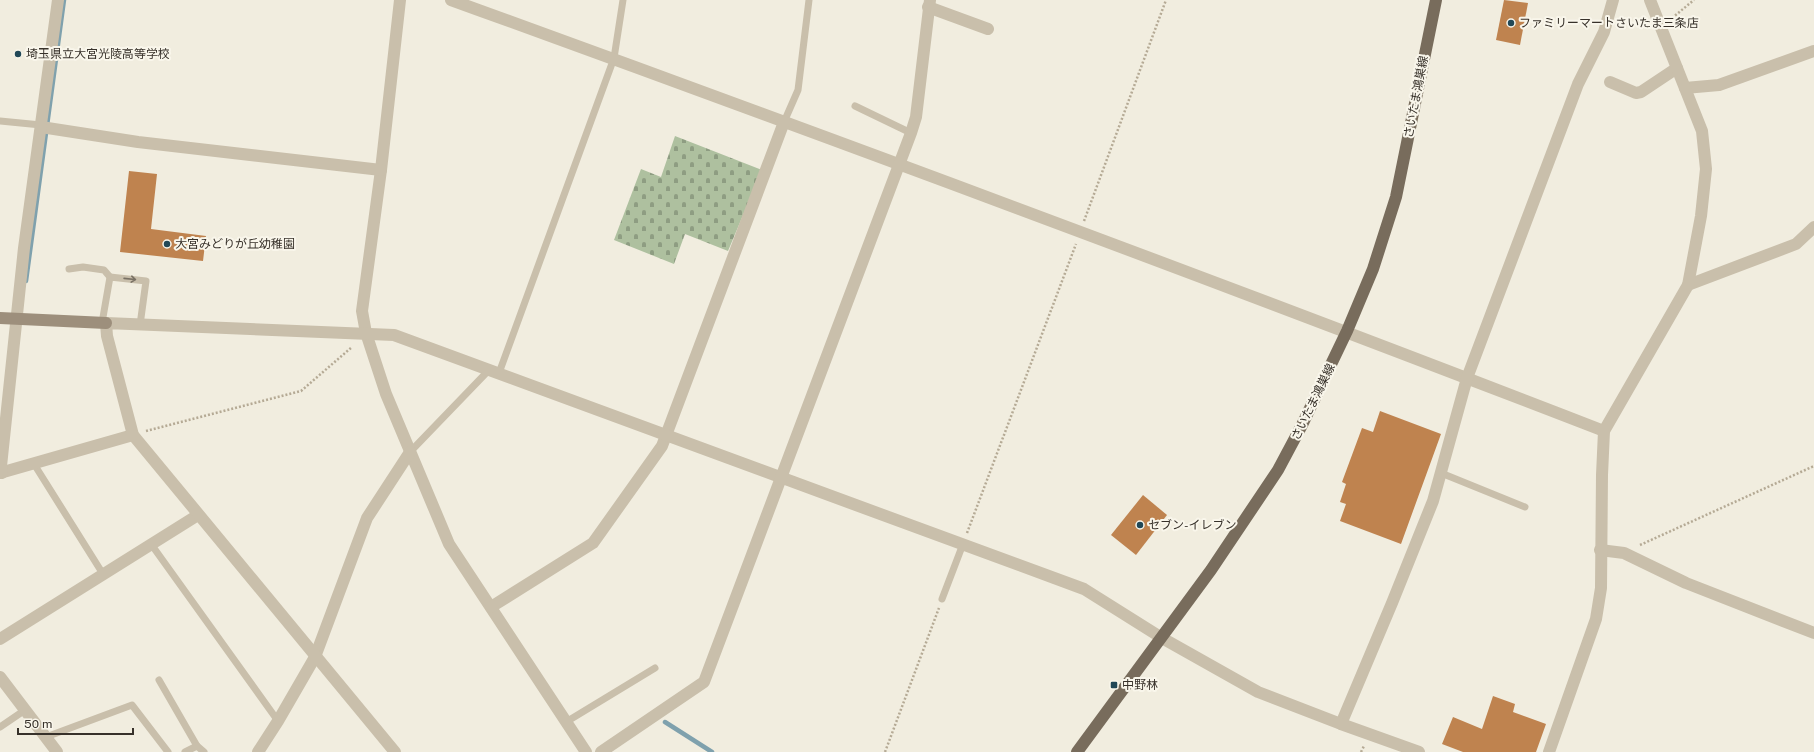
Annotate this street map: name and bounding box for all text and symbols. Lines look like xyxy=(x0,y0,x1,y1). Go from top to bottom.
place label: ファミリーマートさいたま三条店 xyxy=(1519,16,1699,30)
marker: ファミリーマートさいたま三条店 xyxy=(1506,18,1516,28)
place label: 埼玉県立大宮光陵高等学校 xyxy=(26,47,170,61)
marker: 埼玉県立大宮光陵高等学校 xyxy=(13,49,23,59)
street label: さいたま鴻巣線 xyxy=(1401,55,1431,139)
place label: 大宮みどりが丘幼稚園 xyxy=(175,237,295,251)
marker: 大宮みどりが丘幼稚園 xyxy=(162,239,172,249)
one-way arrow xyxy=(123,275,136,283)
street label: さいたま鴻巣線 xyxy=(1288,361,1338,443)
place label: セブン-イレブン xyxy=(1148,518,1237,532)
marker: セブン-イレブン xyxy=(1135,520,1145,530)
place label: 中野林 xyxy=(1122,678,1158,692)
marker: 中野林 xyxy=(1109,680,1119,690)
scale bar xyxy=(18,710,133,736)
text: 50 m xyxy=(24,717,52,731)

